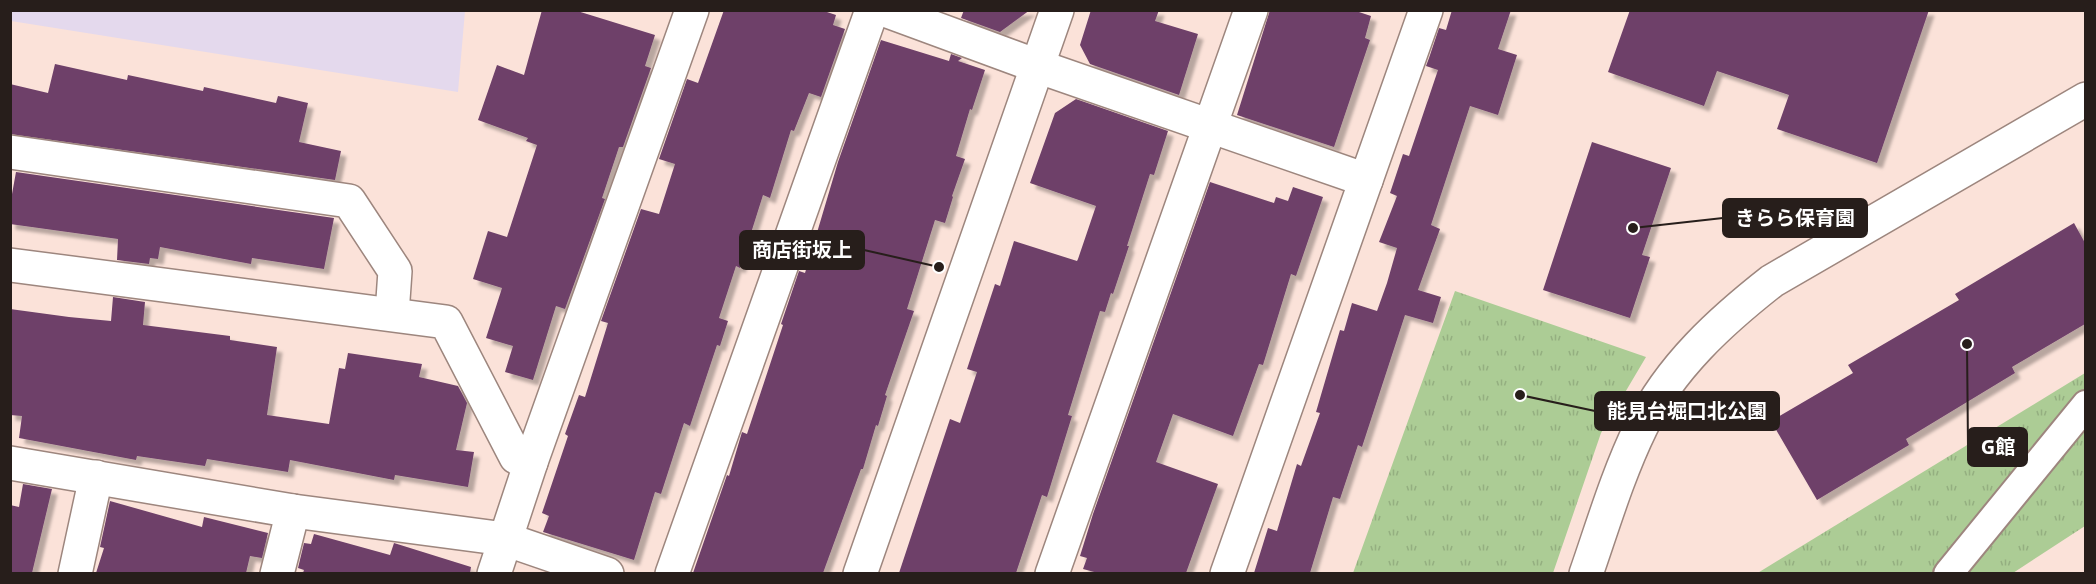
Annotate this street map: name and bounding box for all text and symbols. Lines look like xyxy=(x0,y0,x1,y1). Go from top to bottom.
callout: きらら保育園 xyxy=(1723,199,1867,237)
text: きらら保育園 xyxy=(1735,204,1855,231)
callout: 商店街坂上 xyxy=(740,231,864,269)
text: 商店街坂上 xyxy=(752,236,852,263)
callout: 能見台堀口北公園 xyxy=(1595,392,1779,430)
text: 能見台堀口北公園 xyxy=(1607,397,1767,424)
callout: G館 xyxy=(1968,428,2027,466)
text: G館 xyxy=(1981,433,2015,460)

